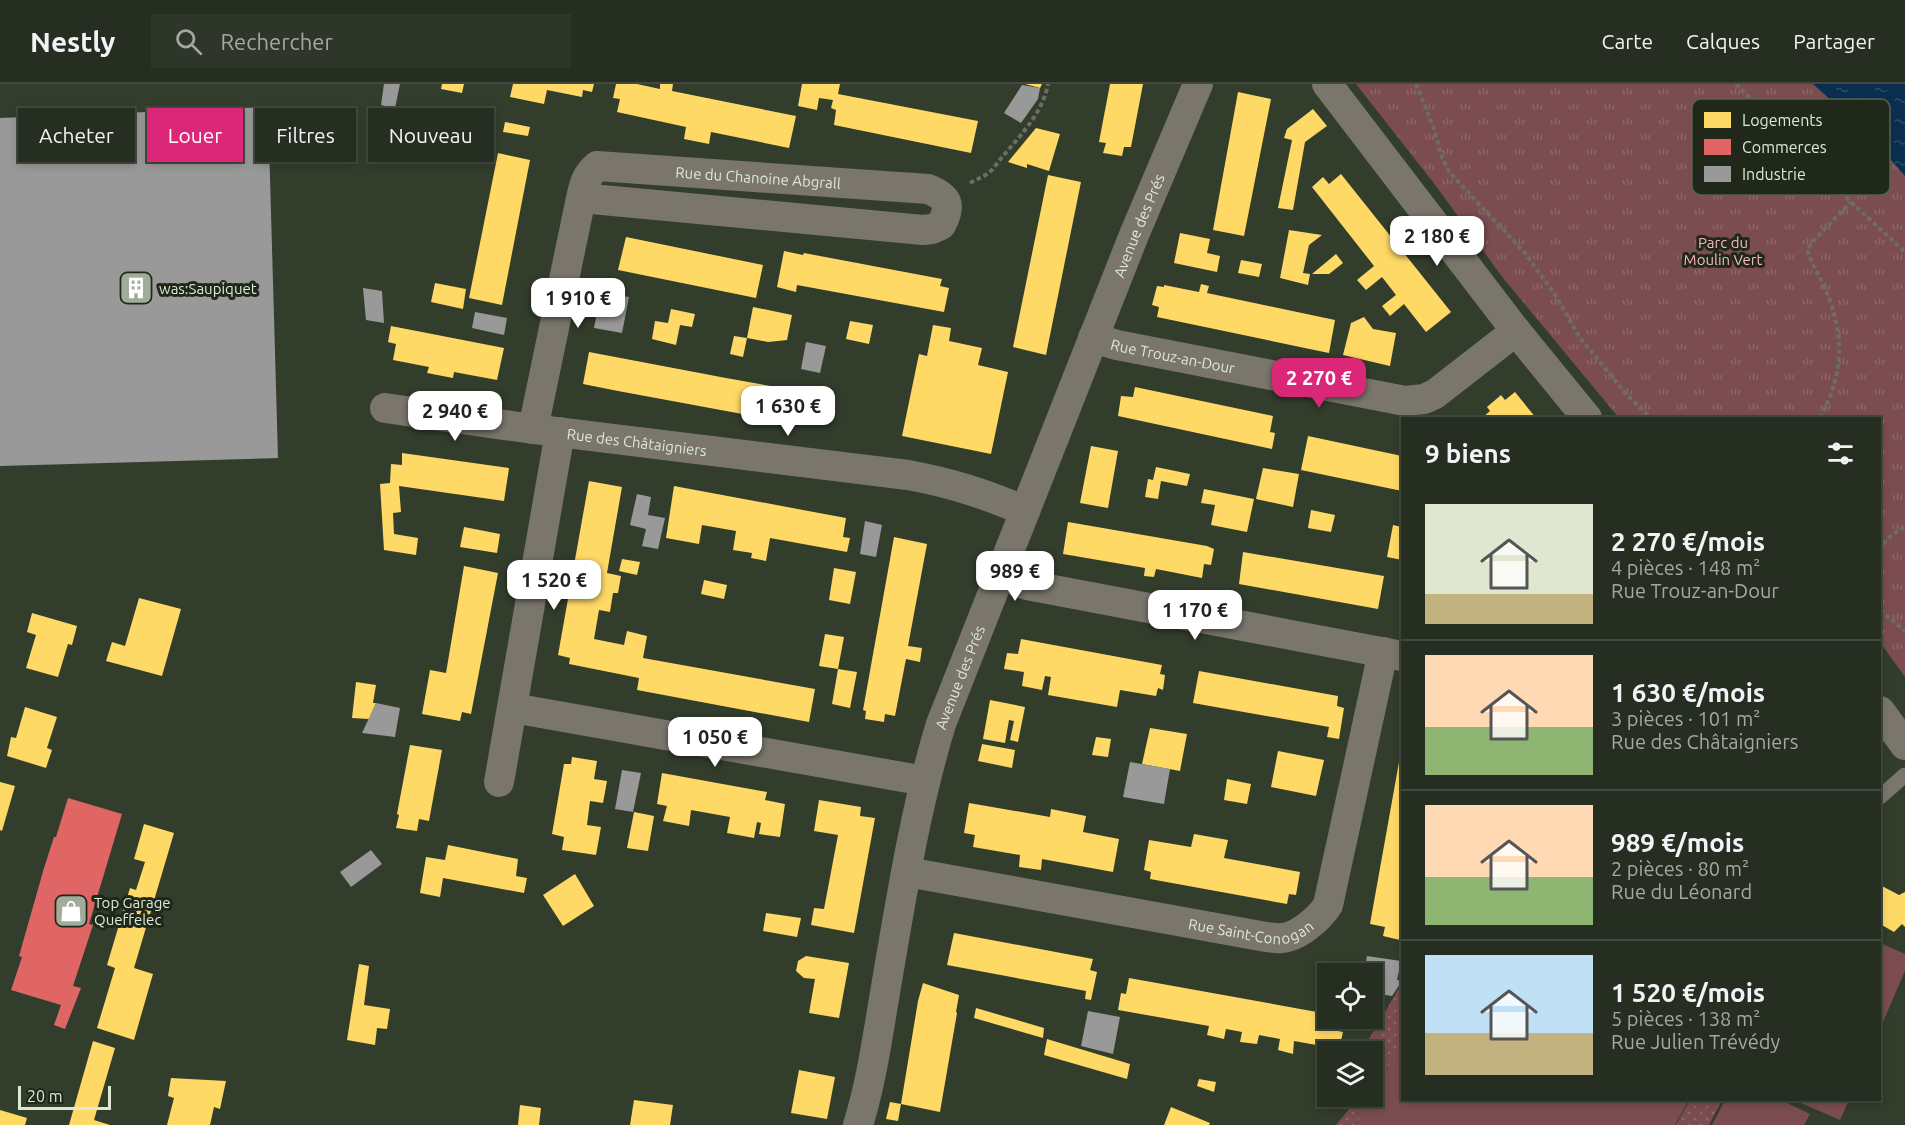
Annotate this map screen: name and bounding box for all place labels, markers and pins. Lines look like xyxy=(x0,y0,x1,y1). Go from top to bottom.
pin: 2 180 € xyxy=(1382,216,1492,267)
building icon: was:Saupiquet xyxy=(118,270,154,306)
pin: 1 910 € xyxy=(523,278,633,329)
place label: was:Saupiquet xyxy=(159,280,257,297)
pin: 2 270 € xyxy=(1264,358,1374,409)
pin: 1 630 € xyxy=(733,386,843,437)
pin: 2 940 € xyxy=(400,391,510,442)
pin: 989 € xyxy=(973,551,1057,602)
pin: 1 520 € xyxy=(499,560,609,611)
pin: 1 170 € xyxy=(1140,590,1250,641)
pin: 1 050 € xyxy=(660,717,770,768)
shop icon: Top Garage Queffelec xyxy=(53,893,89,929)
place label: Top Garage Queffelec xyxy=(94,894,171,928)

